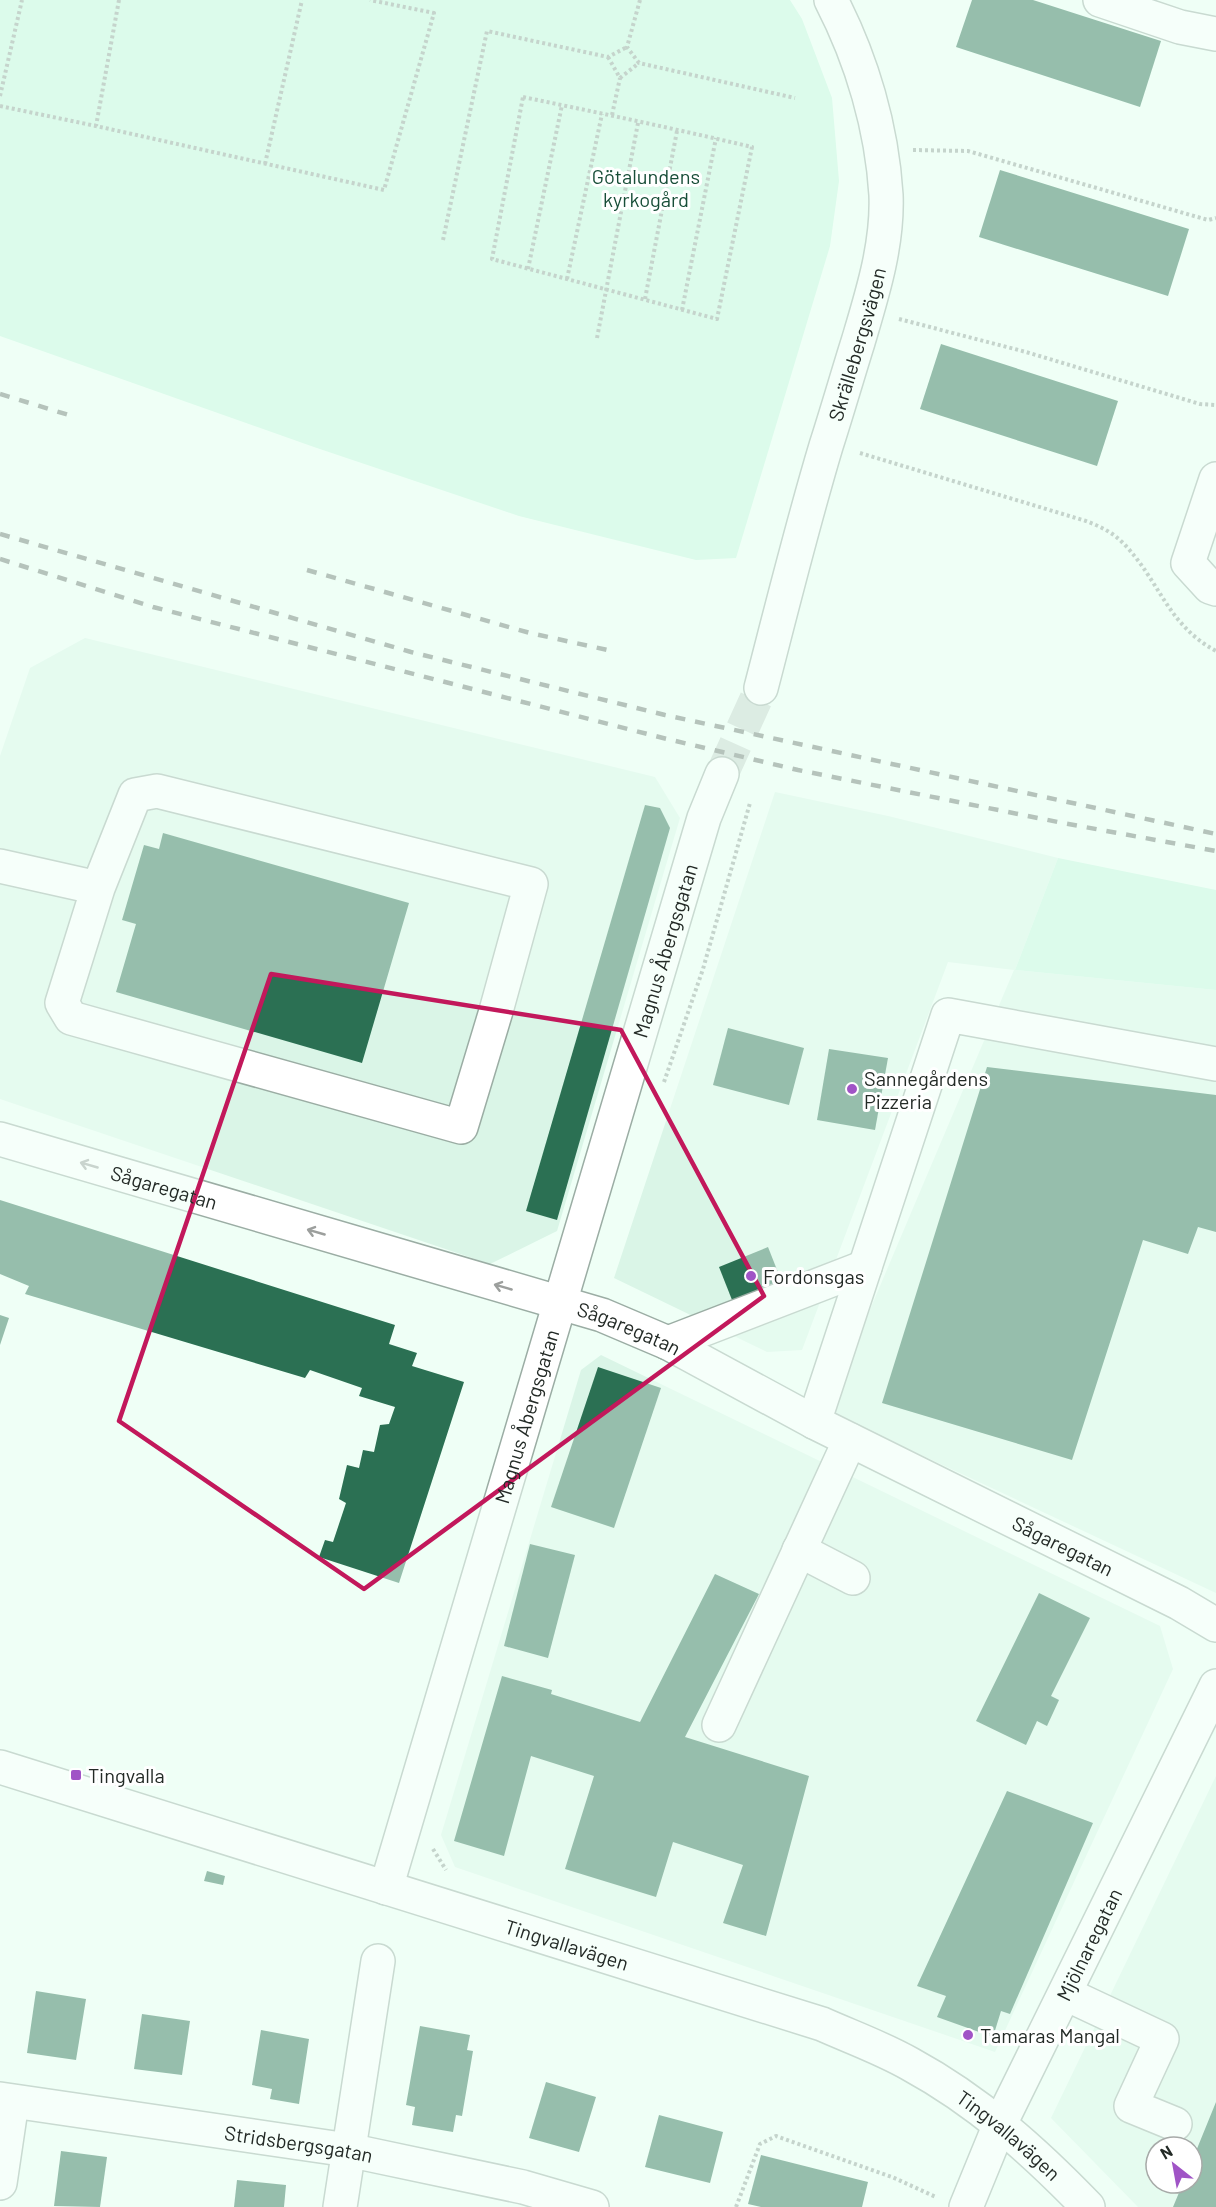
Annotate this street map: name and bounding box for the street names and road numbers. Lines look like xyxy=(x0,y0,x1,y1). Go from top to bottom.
street label: Skrällebergsvägen xyxy=(823,265,890,424)
street label: Magnus Åbergsgatan xyxy=(627,861,702,1040)
street label: Sågaregatan xyxy=(108,1160,220,1214)
street label: Sågaregatan xyxy=(575,1296,685,1360)
street label: Magnus Åbergsgatan xyxy=(489,1327,563,1506)
street label: Sågaregatan xyxy=(1009,1510,1118,1581)
street label: Mjölnaregatan xyxy=(1051,1884,1126,2005)
street label: Tingvallavägen xyxy=(502,1914,632,1975)
street label: Tingvallavägen xyxy=(952,2085,1066,2185)
street label: Stridsbergsgatan xyxy=(223,2120,375,2167)

